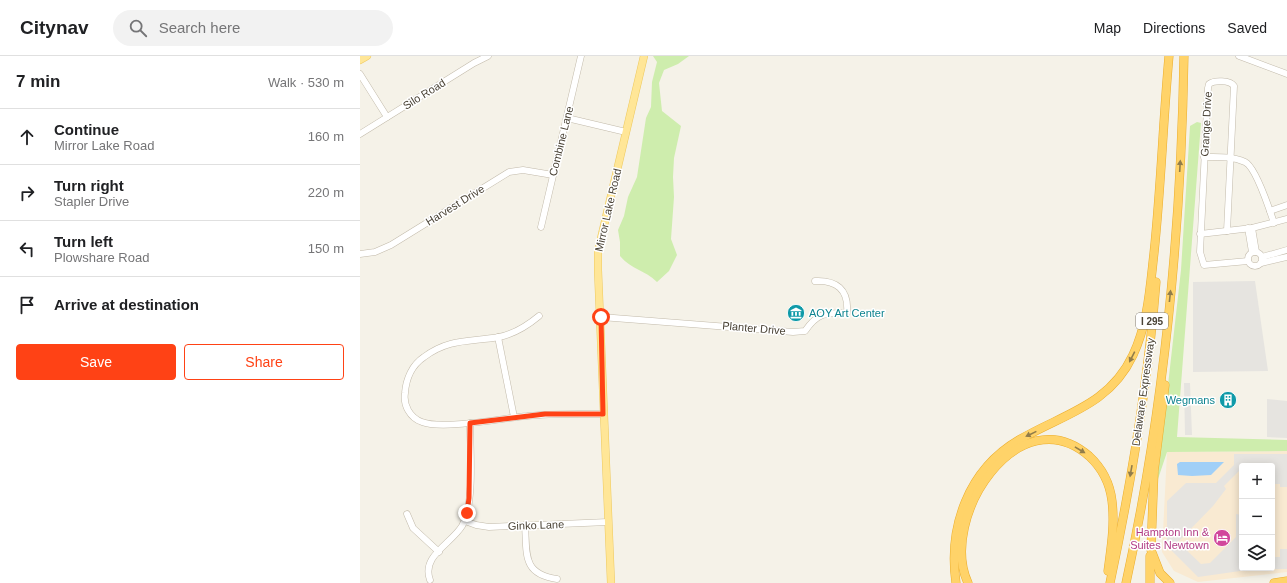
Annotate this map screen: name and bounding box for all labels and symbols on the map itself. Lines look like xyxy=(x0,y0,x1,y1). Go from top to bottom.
street label: Silo Road xyxy=(401,76,447,112)
street label: Grange Drive xyxy=(1198,91,1214,157)
street label: Combine Lane xyxy=(547,105,575,177)
one-way arrow xyxy=(1177,160,1184,172)
street label: Mirror Lake Road xyxy=(593,167,623,253)
street label: Harvest Drive xyxy=(424,182,486,228)
one-way arrow xyxy=(1167,289,1174,302)
museum icon: AOY Art Center xyxy=(786,303,806,323)
place label: AOY Art Center xyxy=(809,307,885,319)
route start xyxy=(592,308,610,326)
road number: I 295 xyxy=(1136,313,1168,329)
street label: Planter Drive xyxy=(722,319,786,337)
street label: Delaware Expressway xyxy=(1129,337,1157,447)
one-way arrow xyxy=(1128,352,1135,363)
building icon: Wegmans xyxy=(1218,390,1238,410)
place label: Wegmans xyxy=(1166,394,1215,406)
one-way arrow xyxy=(1025,431,1036,437)
one-way arrow xyxy=(1074,447,1086,454)
one-way arrow xyxy=(1128,465,1134,477)
route end xyxy=(458,504,476,522)
street label: Ginko Lane xyxy=(508,518,564,532)
place label: Hampton Inn & Suites Newtown xyxy=(1130,526,1210,551)
hotel icon: Hampton Inn & Suites Newtown xyxy=(1212,528,1232,548)

